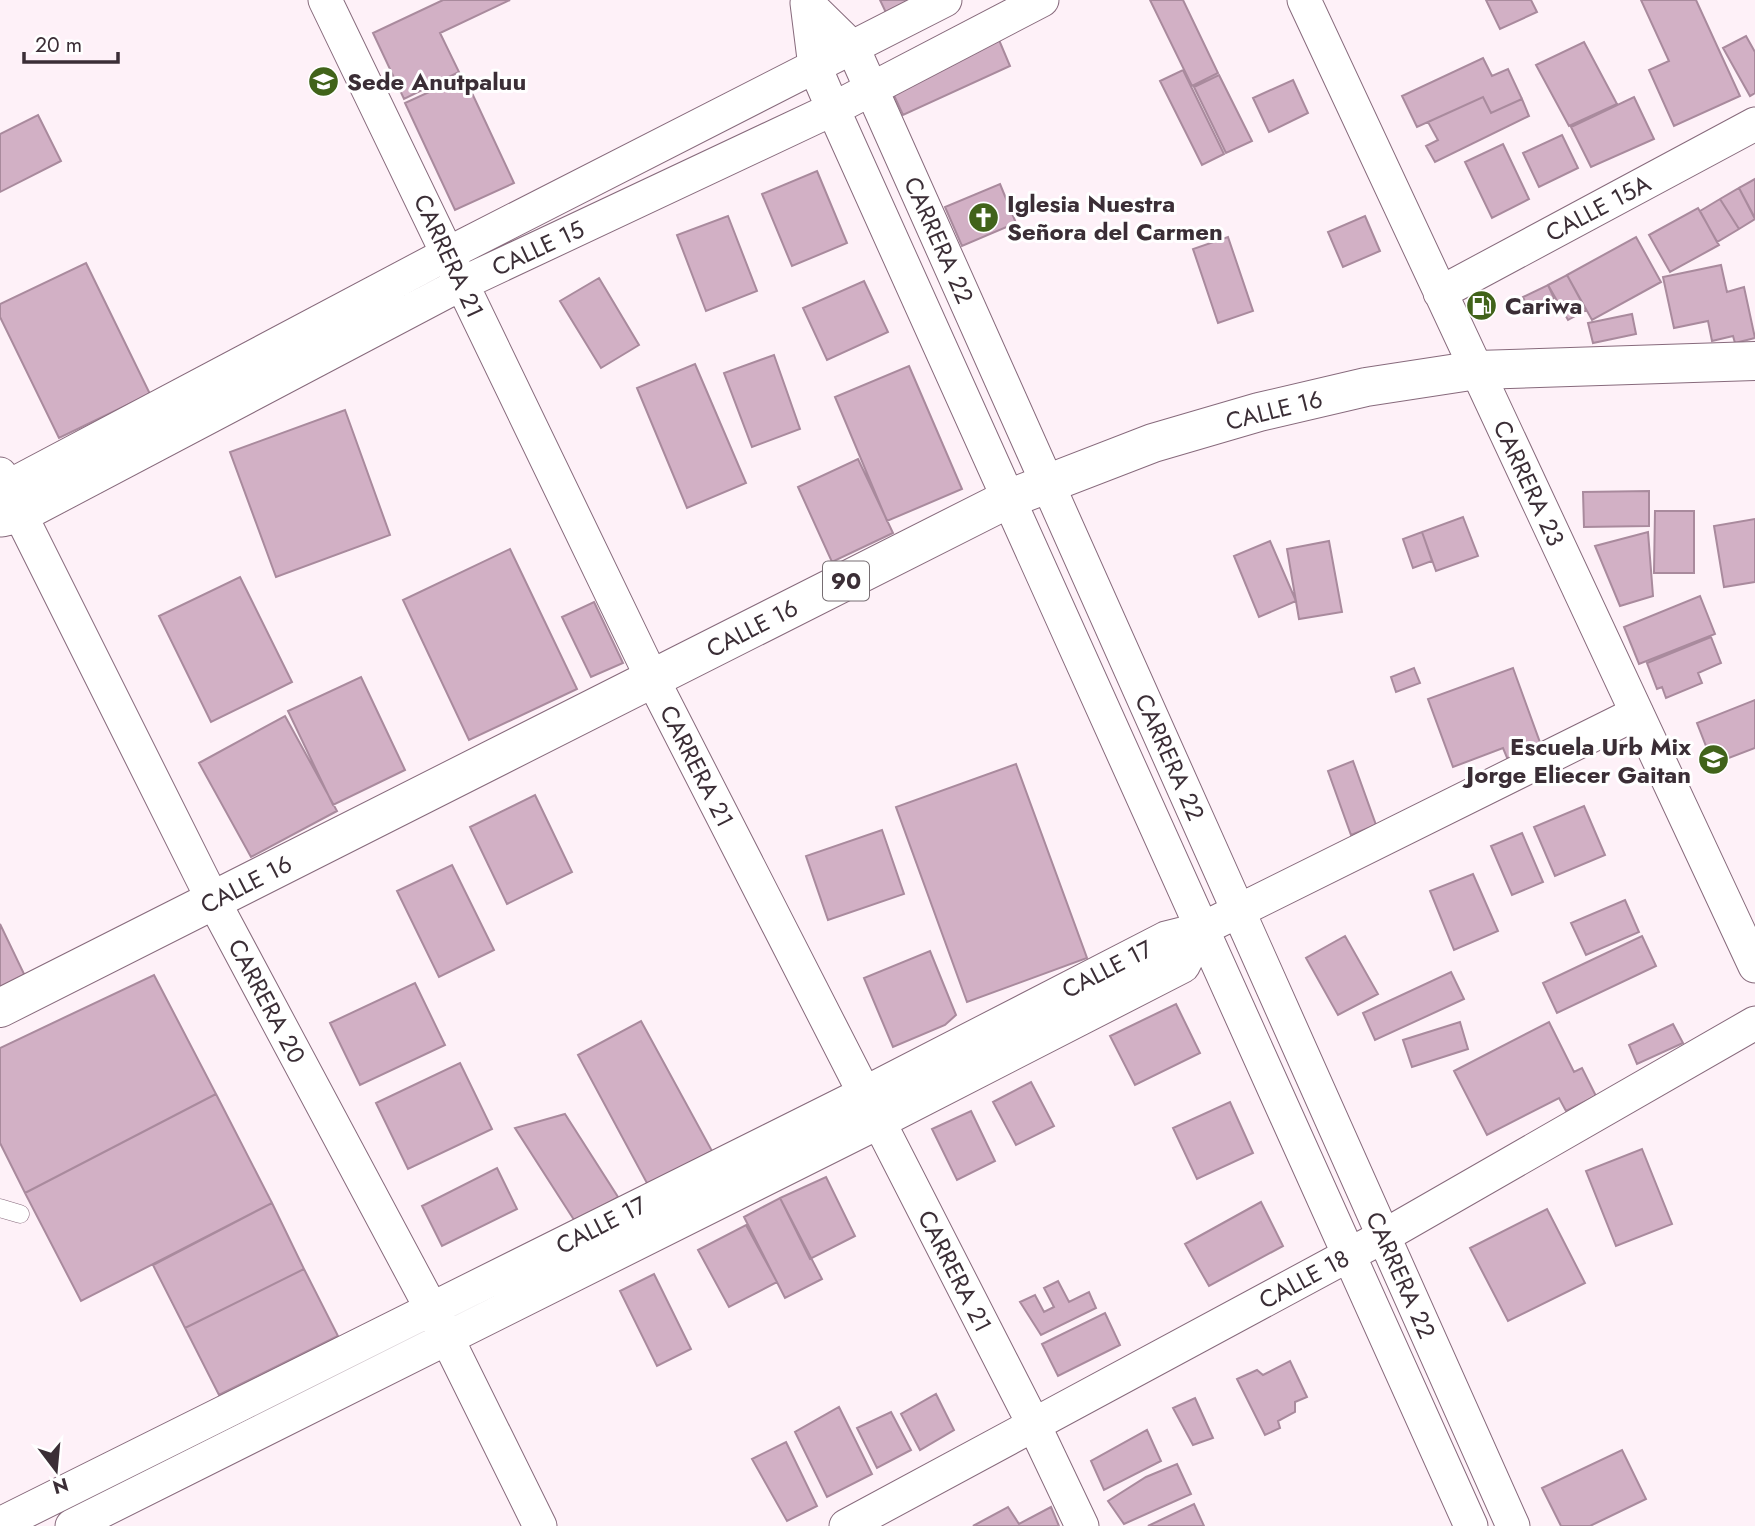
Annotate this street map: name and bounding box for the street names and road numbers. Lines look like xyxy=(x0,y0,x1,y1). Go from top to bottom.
street label: CALLE 15A xyxy=(1539,166,1657,250)
street label: CARRERA 22 xyxy=(895,171,983,309)
street label: CARRERA 21 xyxy=(405,188,493,324)
street label: CALLE 15 xyxy=(486,211,590,285)
street label: CALLE 16 xyxy=(1222,381,1326,439)
street label: CARRERA 23 xyxy=(1485,414,1573,552)
road number: 90 xyxy=(823,562,869,600)
street label: CALLE 16 xyxy=(700,590,804,666)
street label: CARRERA 22 xyxy=(1126,688,1214,826)
street label: CARRERA 21 xyxy=(651,699,743,833)
street label: CALLE 16 xyxy=(194,846,298,922)
street label: CALLE 17 xyxy=(1056,931,1159,1007)
street label: CARRERA 20 xyxy=(219,933,315,1069)
street label: CALLE 17 xyxy=(550,1187,653,1263)
street label: CARRERA 21 xyxy=(909,1204,1001,1338)
street label: CARRERA 22 xyxy=(1357,1206,1445,1344)
street label: CALLE 18 xyxy=(1253,1241,1355,1317)

